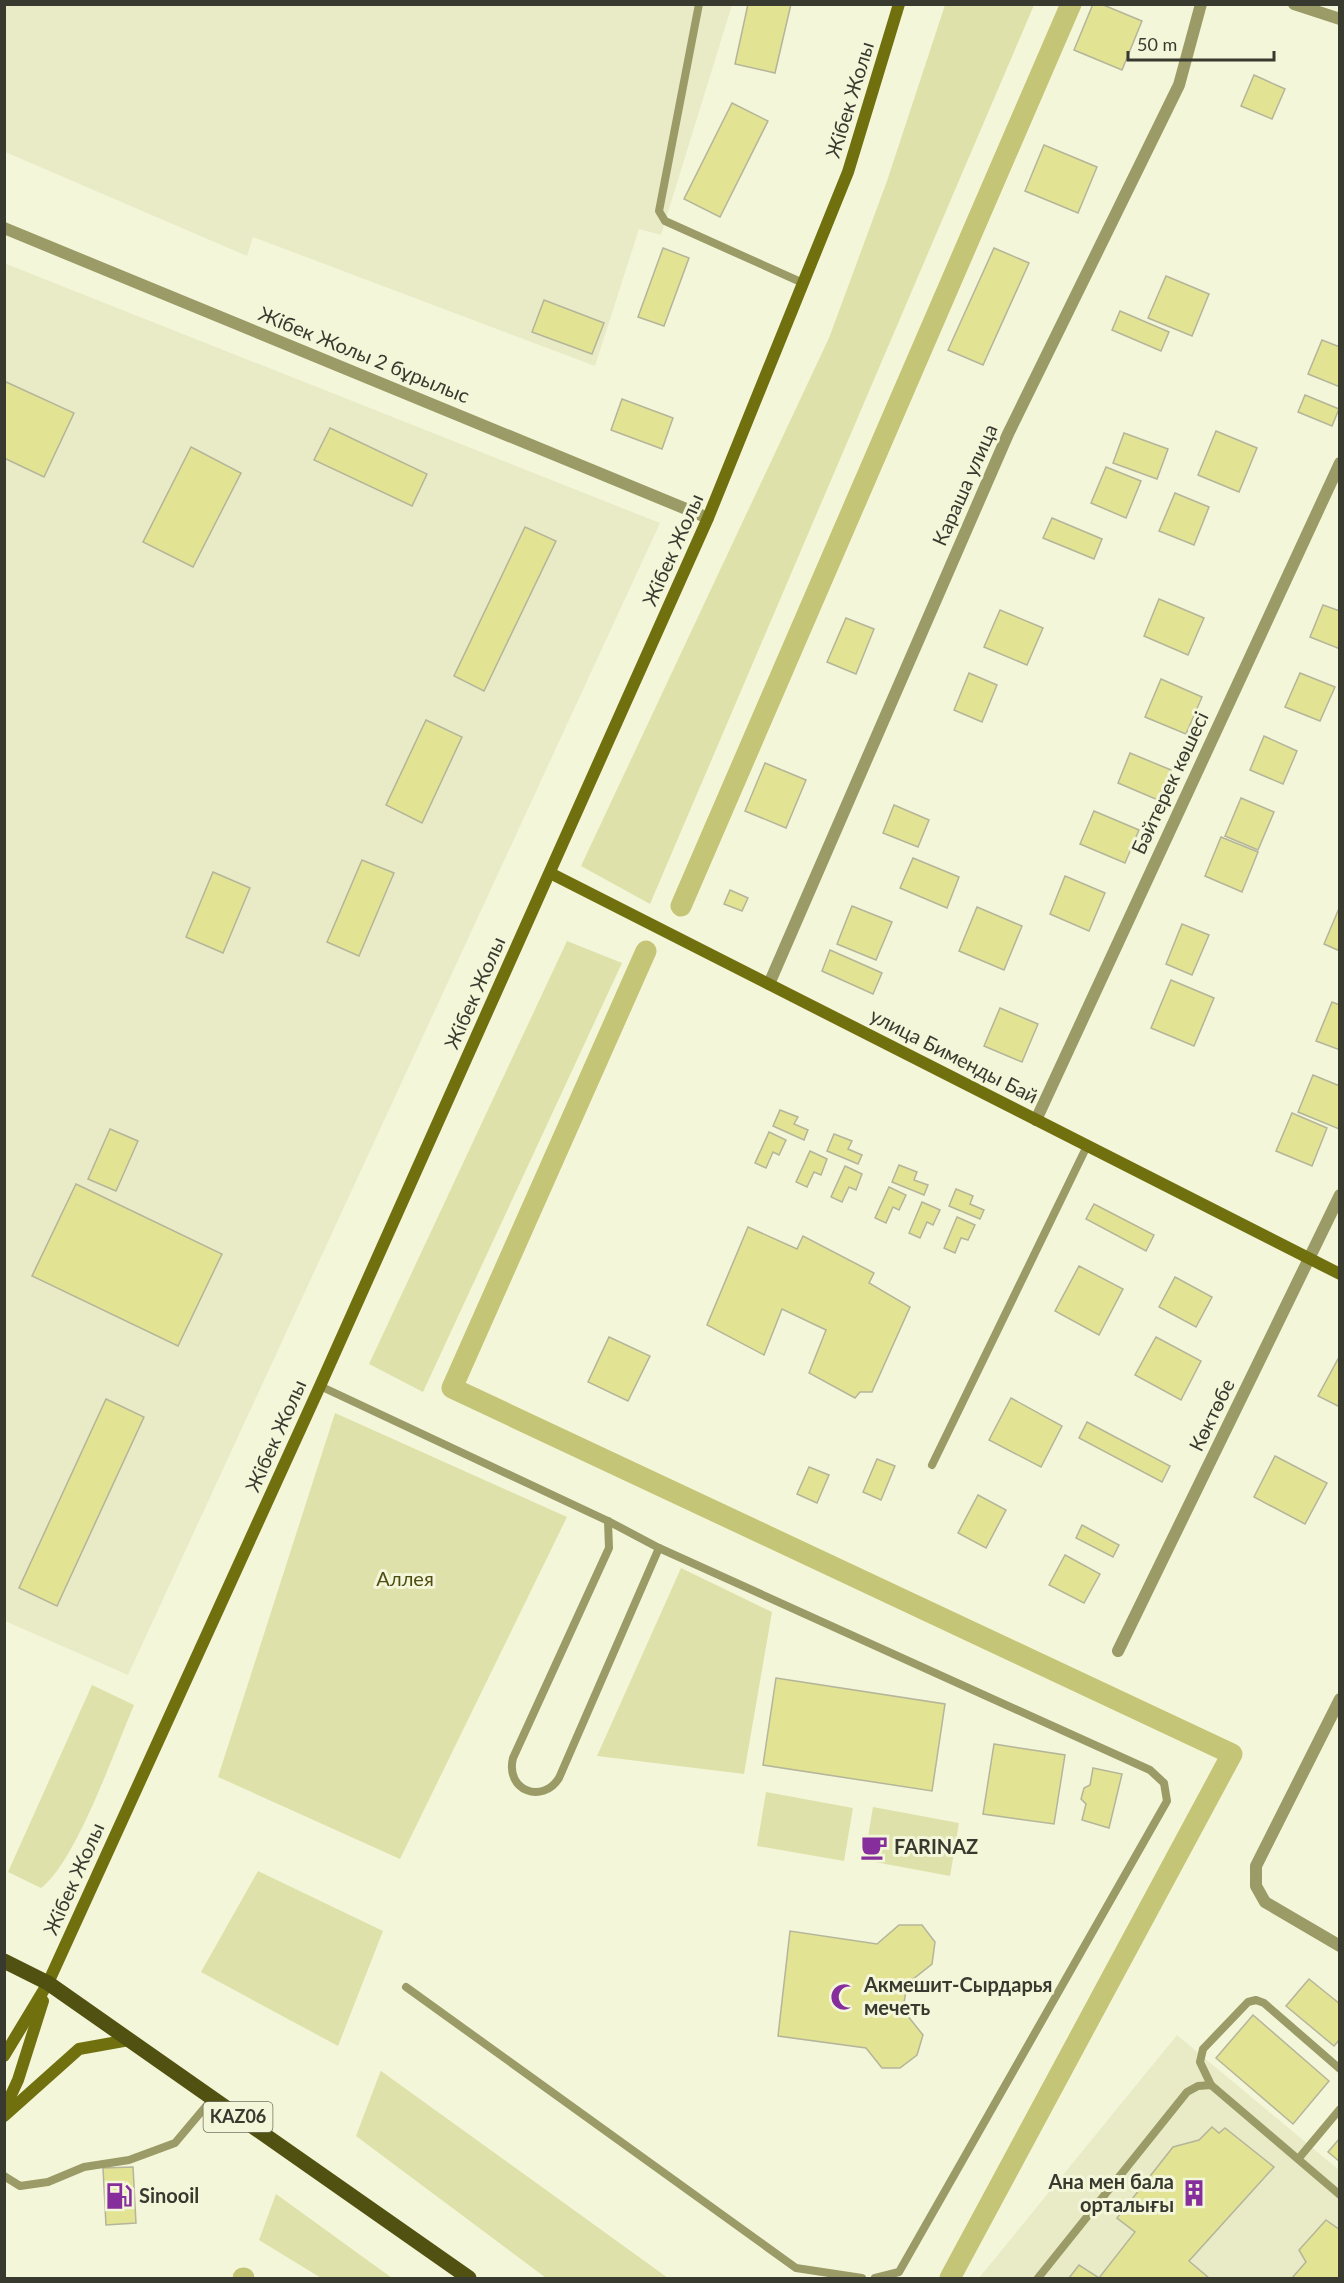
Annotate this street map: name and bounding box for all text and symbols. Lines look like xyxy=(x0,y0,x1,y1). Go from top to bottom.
scale bar xyxy=(1128,24,1274,62)
text: 50 m xyxy=(1137,33,1177,55)
street label: Жібек Жолы xyxy=(820,39,878,161)
street label: Жібек Жолы 2 бұрылыс xyxy=(255,301,474,408)
street label: Караша улица xyxy=(927,420,1002,549)
street label: Жібек Жолы xyxy=(637,490,708,609)
street label: Бәйтерек көшесі xyxy=(1126,707,1213,858)
street label: Жібек Жолы xyxy=(439,933,510,1052)
street label: улица Бименды Бай xyxy=(867,1002,1042,1108)
street label: Көктөбе xyxy=(1183,1374,1239,1455)
street label: Жібек Жолы xyxy=(240,1376,311,1495)
park label: Аллея xyxy=(376,1566,434,1590)
street label: Жібек Жолы xyxy=(38,1819,109,1938)
cafe icon: FARINAZ xyxy=(859,1832,889,1862)
place label: FARINAZ xyxy=(894,1834,978,1858)
place label: Акмешит-Сырдарья мечеть xyxy=(863,1972,1053,2019)
mosque icon: Акмешит-Сырдарья мечеть xyxy=(829,1982,859,2012)
road number: KAZ06 xyxy=(204,2102,272,2132)
place label: Ана мен бала орталығы xyxy=(1047,2169,1174,2216)
building icon: Ана мен бала орталығы xyxy=(1179,2178,1209,2208)
fuel station icon: Sinooil xyxy=(104,2181,134,2211)
place label: Sinooil xyxy=(139,2183,199,2207)

